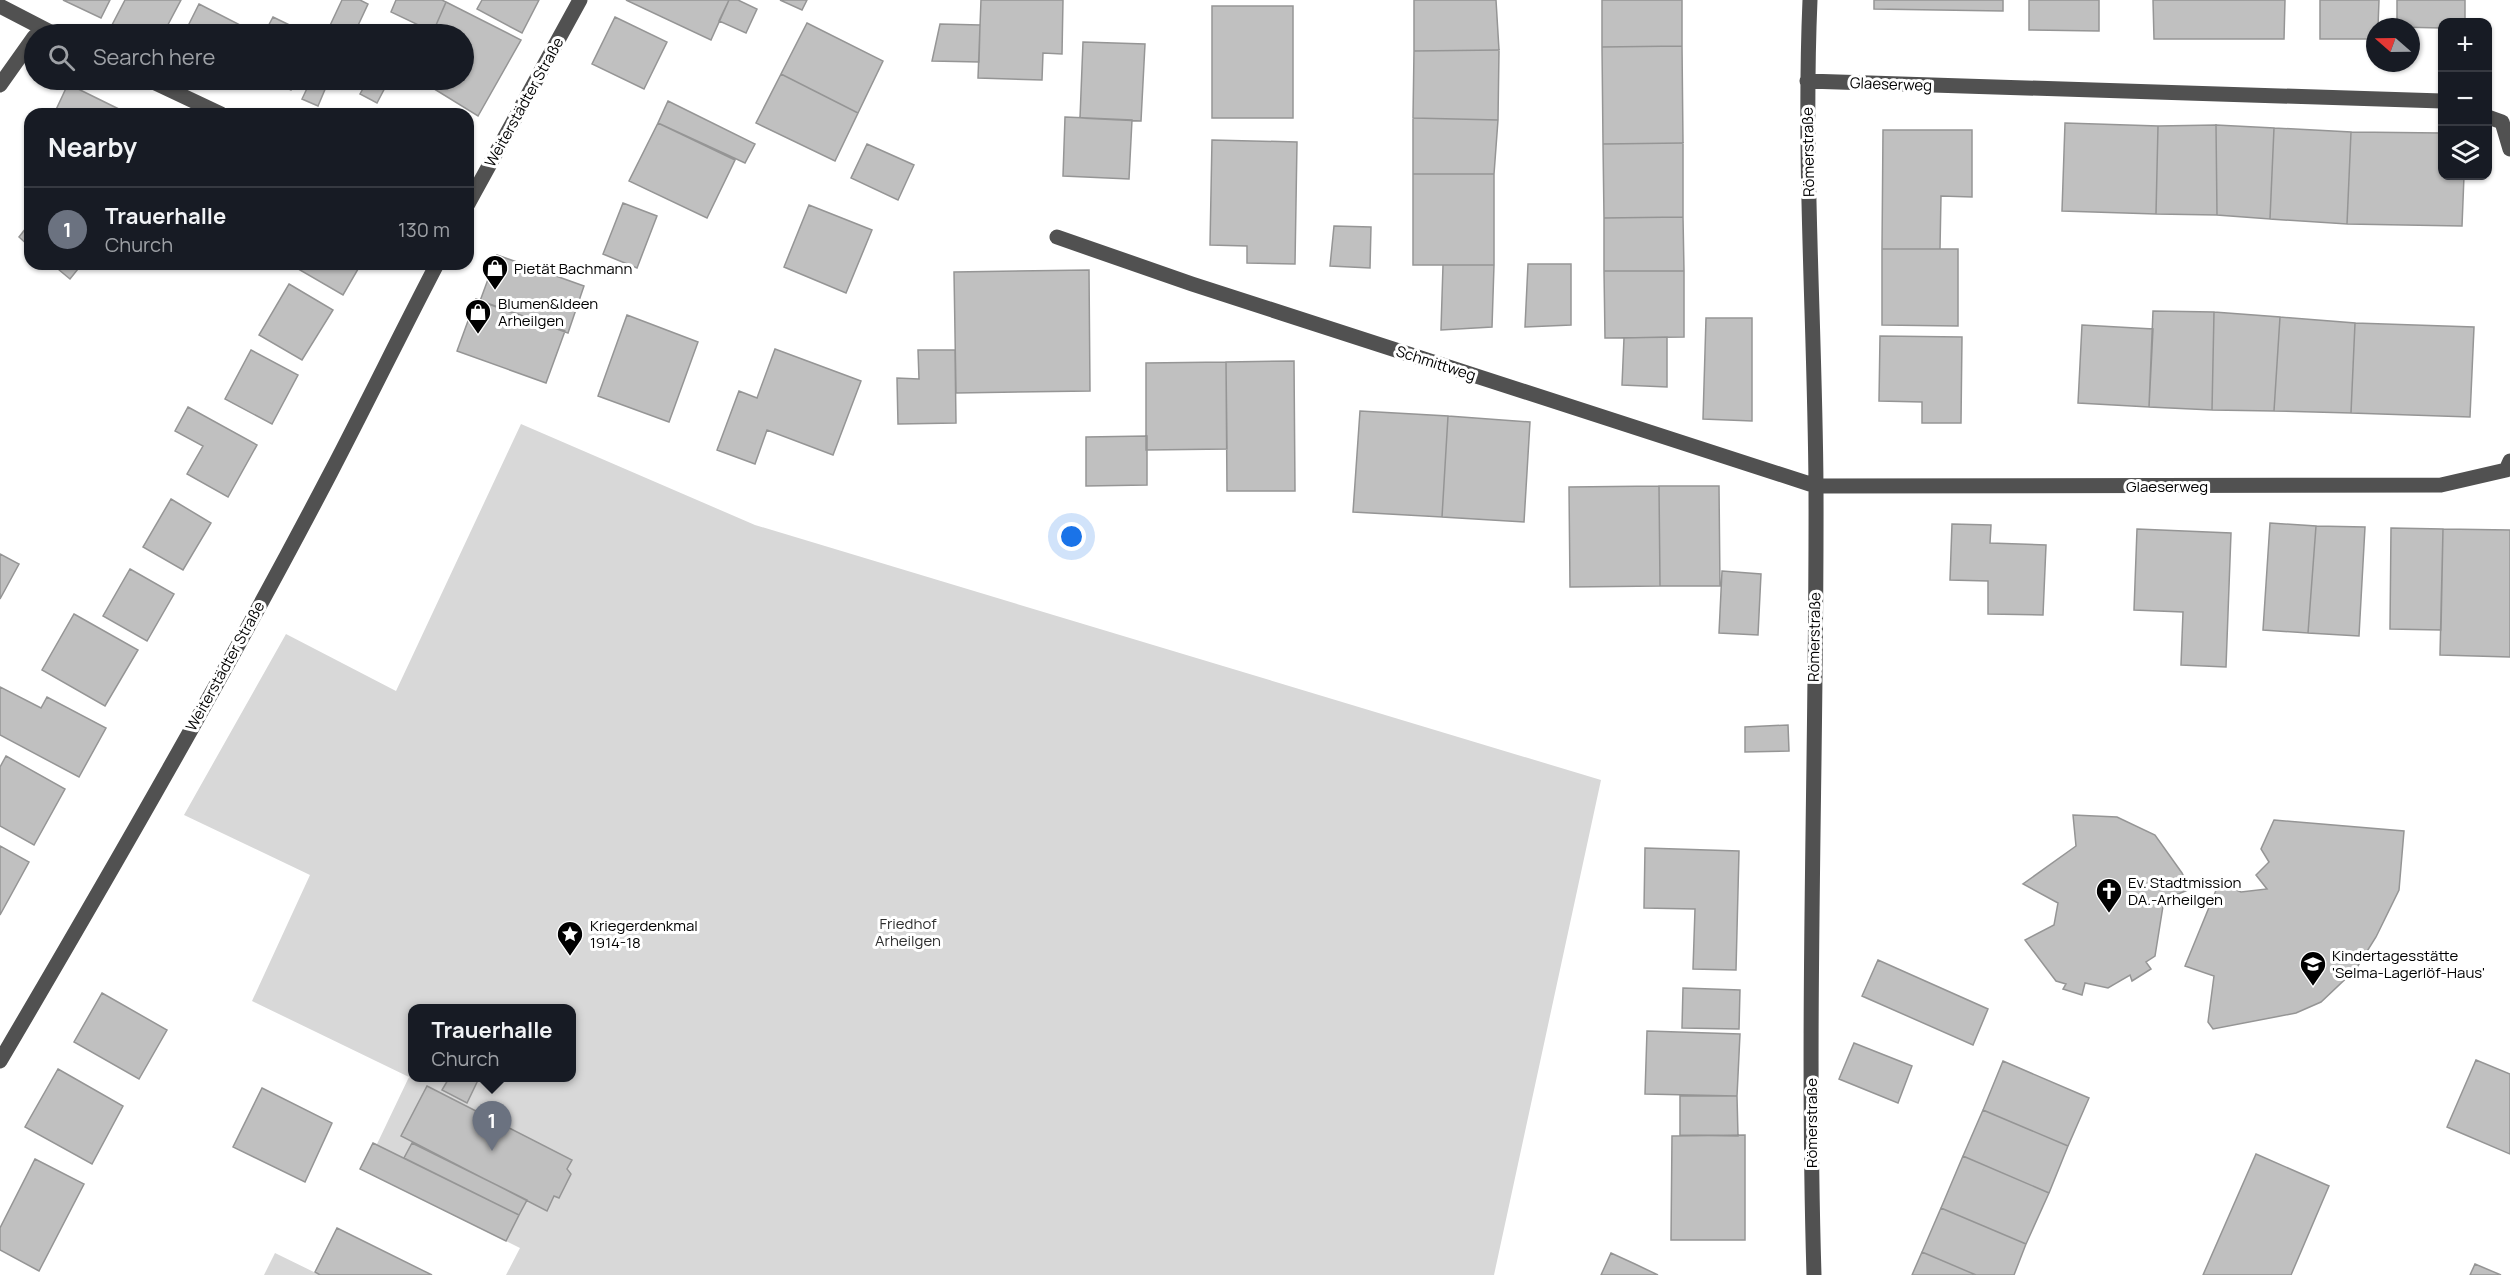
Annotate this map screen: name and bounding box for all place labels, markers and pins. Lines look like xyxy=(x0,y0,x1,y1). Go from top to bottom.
shop icon: Pietät Bachmann xyxy=(480,253,510,291)
place label: Pietät Bachmann xyxy=(514,258,632,279)
place label: Blumen&Ideen Arheilgen xyxy=(498,293,598,331)
shop icon: Blumen&Ideen Arheilgen xyxy=(463,297,493,335)
place label: Ev. Stadtmission DA.-Arheilgen xyxy=(2128,872,2242,910)
church icon: Ev. Stadtmission DA.-Arheilgen xyxy=(2094,876,2124,914)
place label: Kriegerdenkmal 1914-18 xyxy=(590,915,698,953)
place icon: Kriegerdenkmal 1914-18 xyxy=(555,919,585,957)
place label: Kindertagesstätte 'Selma-Lagerlöf-Haus' xyxy=(2332,945,2485,983)
school or university icon: Kindertagesstätte 'Selma-Lagerlöf-Haus' xyxy=(2298,949,2328,987)
pin: 1 xyxy=(472,1102,512,1151)

